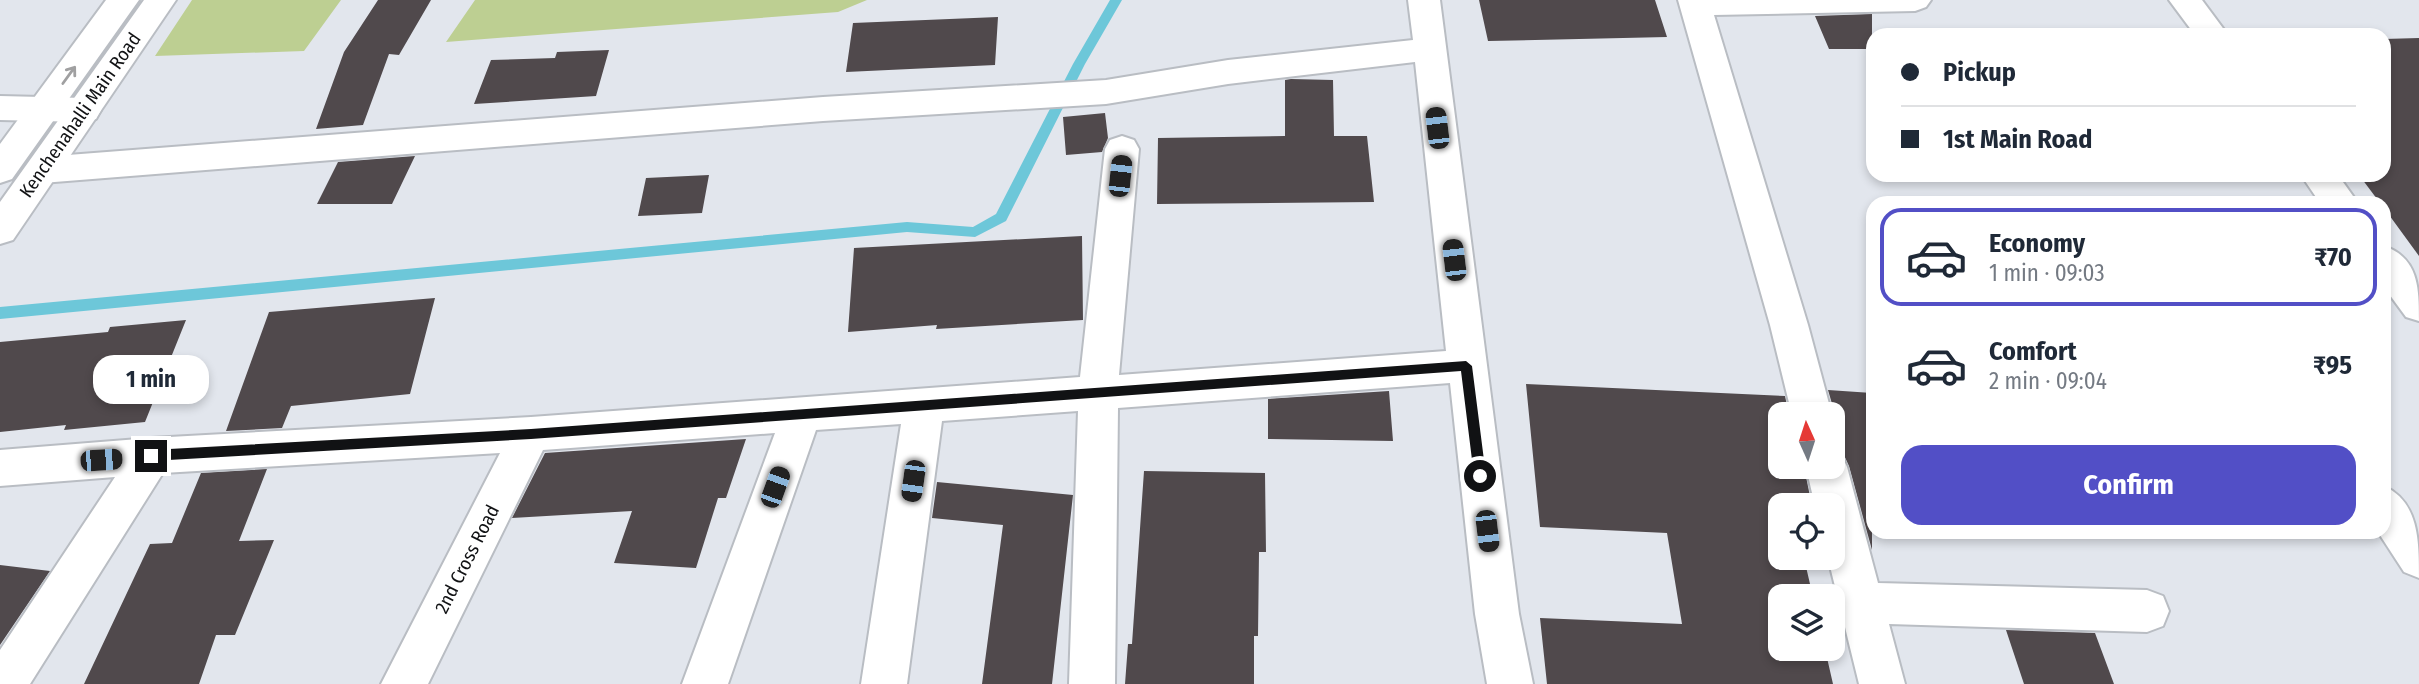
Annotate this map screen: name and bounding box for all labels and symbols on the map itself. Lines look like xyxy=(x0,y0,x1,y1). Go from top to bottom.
street label: Kenchenahalli Main Road xyxy=(14,28,146,202)
one-way arrow xyxy=(61,66,76,85)
car xyxy=(1425,106,1450,150)
car xyxy=(1108,154,1133,198)
car xyxy=(1442,238,1467,282)
callout: 1 min xyxy=(93,354,209,404)
north arrow xyxy=(1768,402,1844,480)
route end xyxy=(135,440,167,472)
car xyxy=(80,448,123,472)
car xyxy=(900,459,927,503)
route start xyxy=(1464,460,1496,492)
car xyxy=(758,464,793,510)
street label: 2nd Cross Road xyxy=(430,501,504,617)
car xyxy=(1475,509,1500,553)

